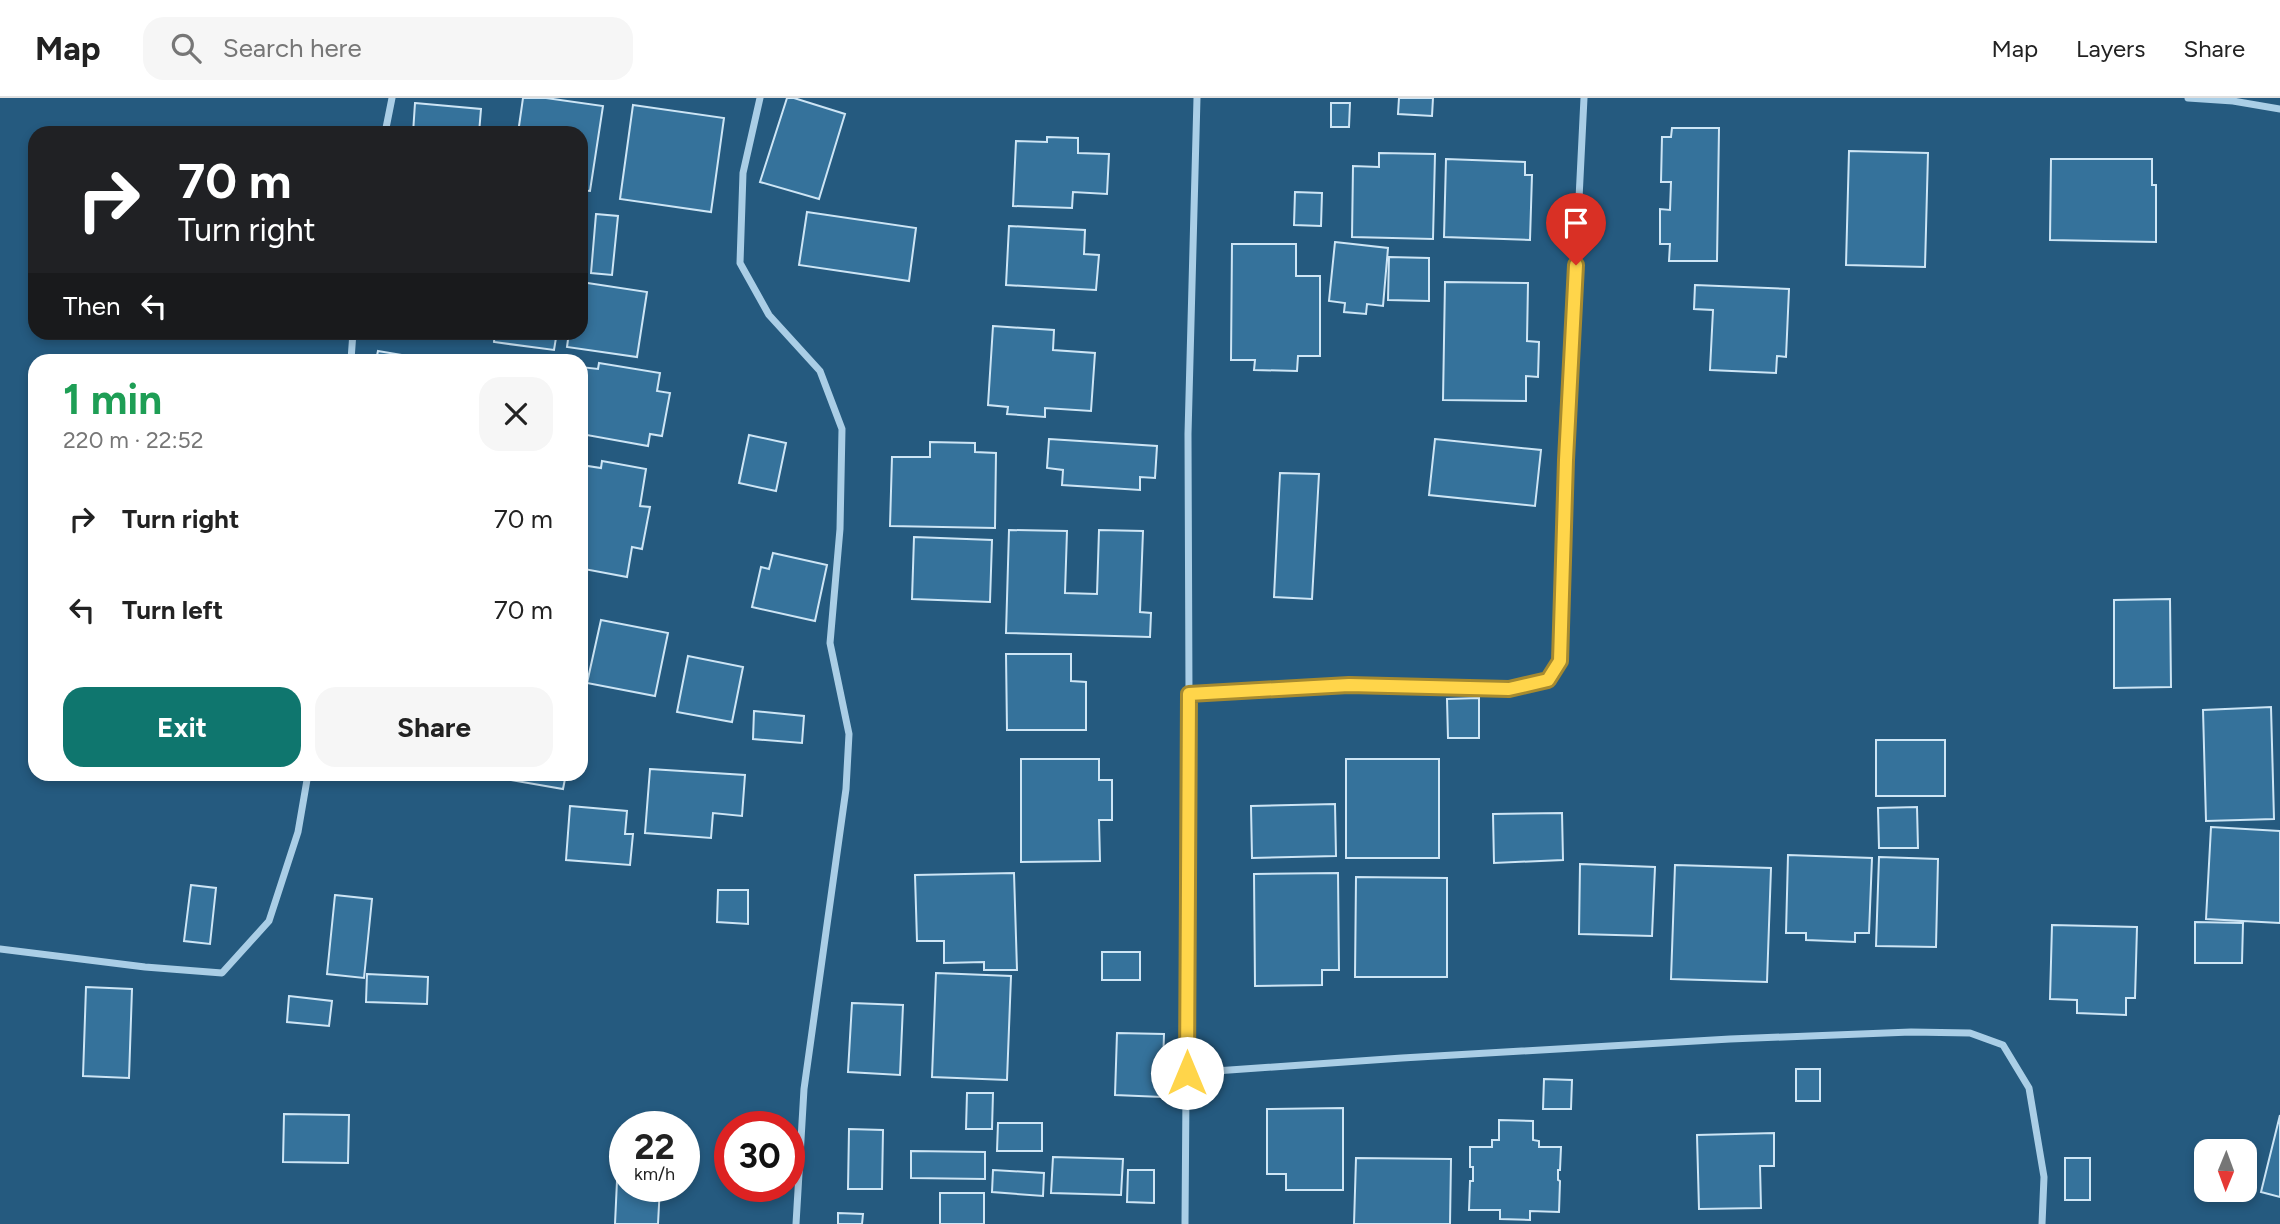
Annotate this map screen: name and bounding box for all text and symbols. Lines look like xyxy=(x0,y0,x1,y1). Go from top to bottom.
search box xyxy=(143,17,633,80)
text: Map xyxy=(35,29,101,68)
icon: search xyxy=(167,29,205,67)
text: Search here xyxy=(223,32,362,64)
text: Map xyxy=(1991,34,2038,63)
text: Layers xyxy=(2076,34,2145,63)
text: Share xyxy=(2183,34,2245,63)
text: 70 m xyxy=(178,151,291,210)
icon: right xyxy=(63,154,154,245)
pin xyxy=(1546,193,1606,265)
icon: arrive xyxy=(1557,204,1595,242)
text: Turn right xyxy=(178,211,316,249)
icon: left xyxy=(135,287,173,325)
text: Then xyxy=(63,290,121,322)
text: 1 min xyxy=(63,374,162,425)
button: close xyxy=(479,377,553,451)
text: 220 m · 22:52 xyxy=(63,426,204,454)
icon: right xyxy=(63,500,101,538)
text: Turn right xyxy=(122,503,239,535)
text: 70 m xyxy=(494,503,553,535)
icon: left xyxy=(63,591,101,629)
text: Turn left xyxy=(122,594,223,626)
text: 70 m xyxy=(494,594,553,626)
button: Exit xyxy=(63,687,301,767)
button: Share xyxy=(315,687,553,767)
position arrow xyxy=(1150,1036,1224,1110)
speed limit sign: 30 xyxy=(714,1111,805,1202)
text: 22 xyxy=(634,1126,675,1168)
north arrow xyxy=(2194,1139,2258,1202)
map controls xyxy=(2194,1139,2257,1202)
text: km/h xyxy=(634,1163,675,1185)

